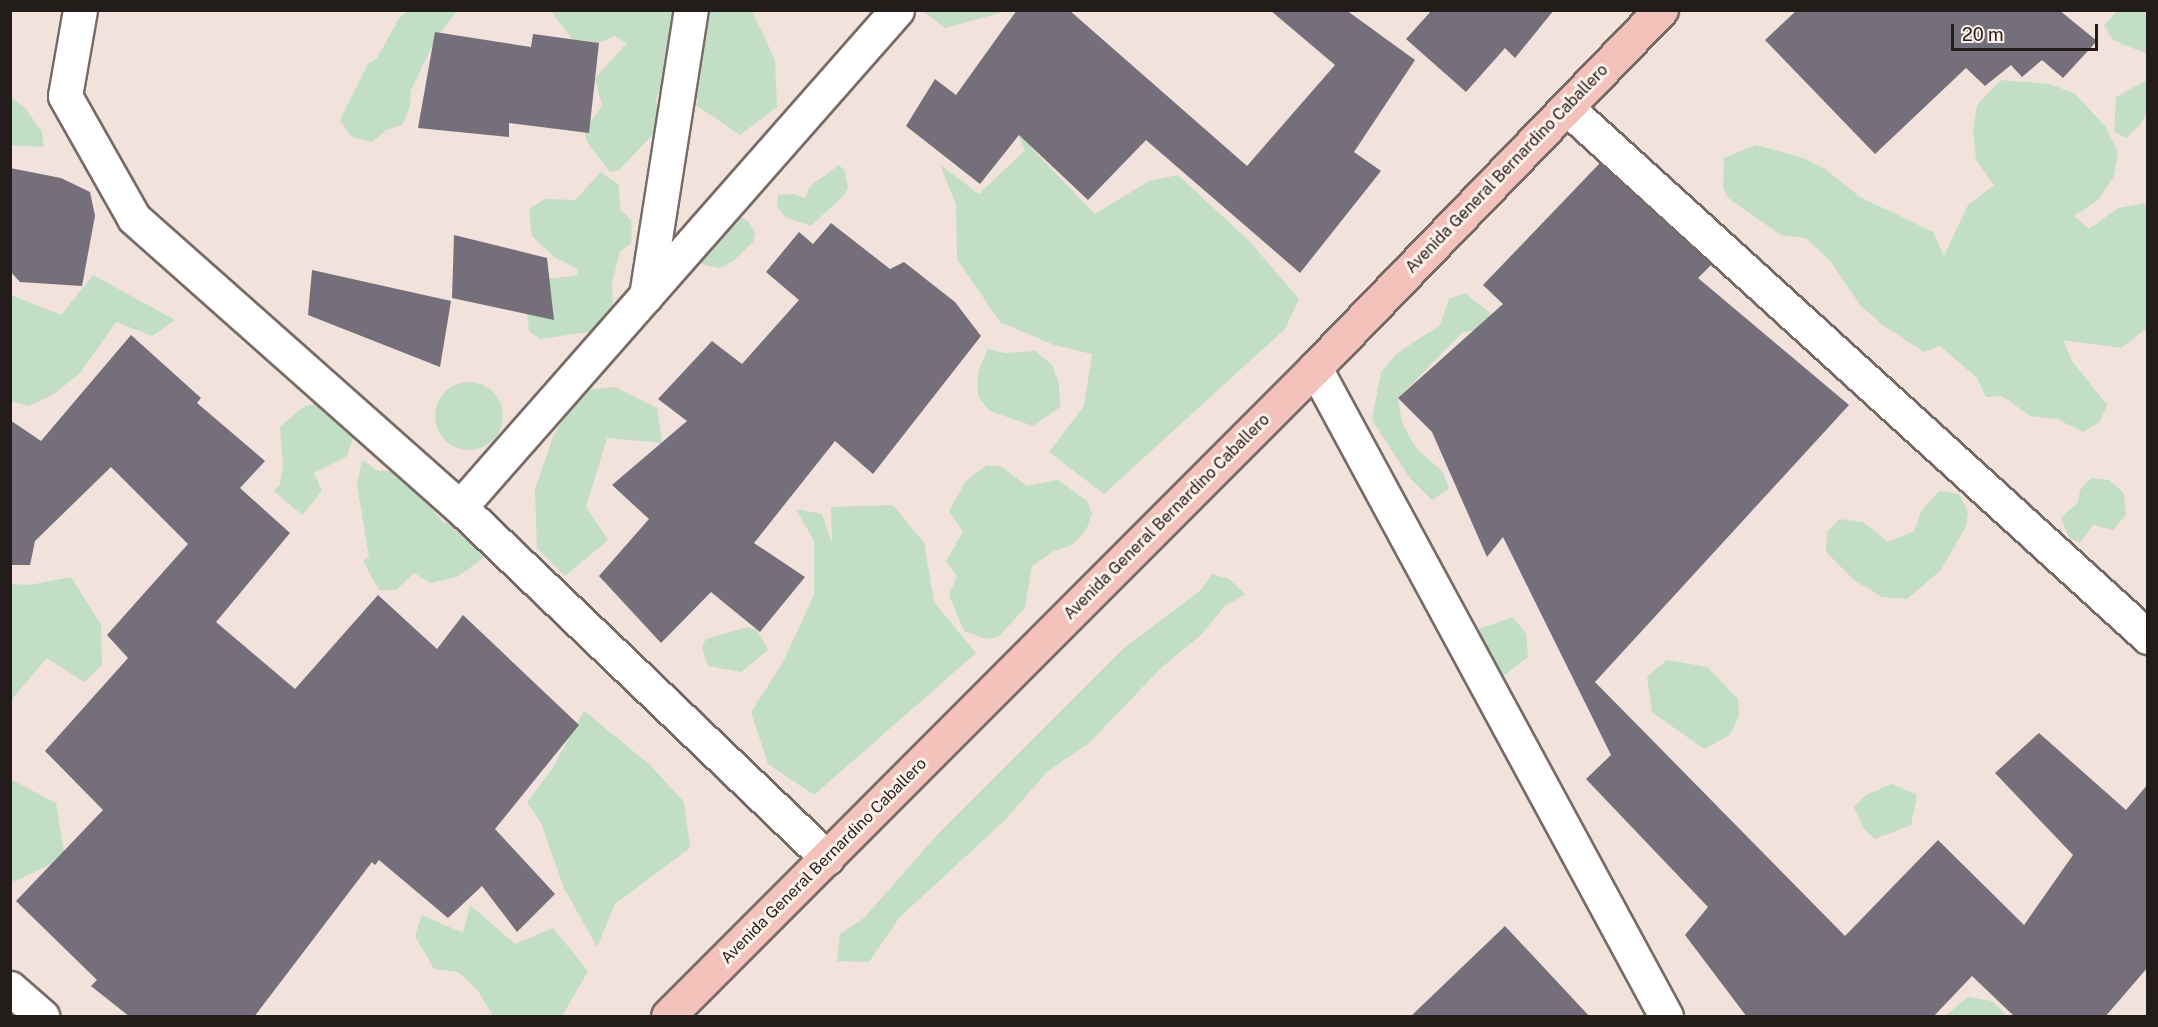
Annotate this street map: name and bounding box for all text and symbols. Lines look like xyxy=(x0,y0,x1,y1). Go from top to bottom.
scale bar xyxy=(1954,12,2101,50)
text: 20 m xyxy=(1962,24,2004,45)
street label: Avenida General Bernardino Caballero xyxy=(1402,61,1612,277)
street label: Avenida General Bernardino Caballero xyxy=(1060,410,1274,624)
street label: Avenida General Bernardino Caballero xyxy=(717,754,931,968)

